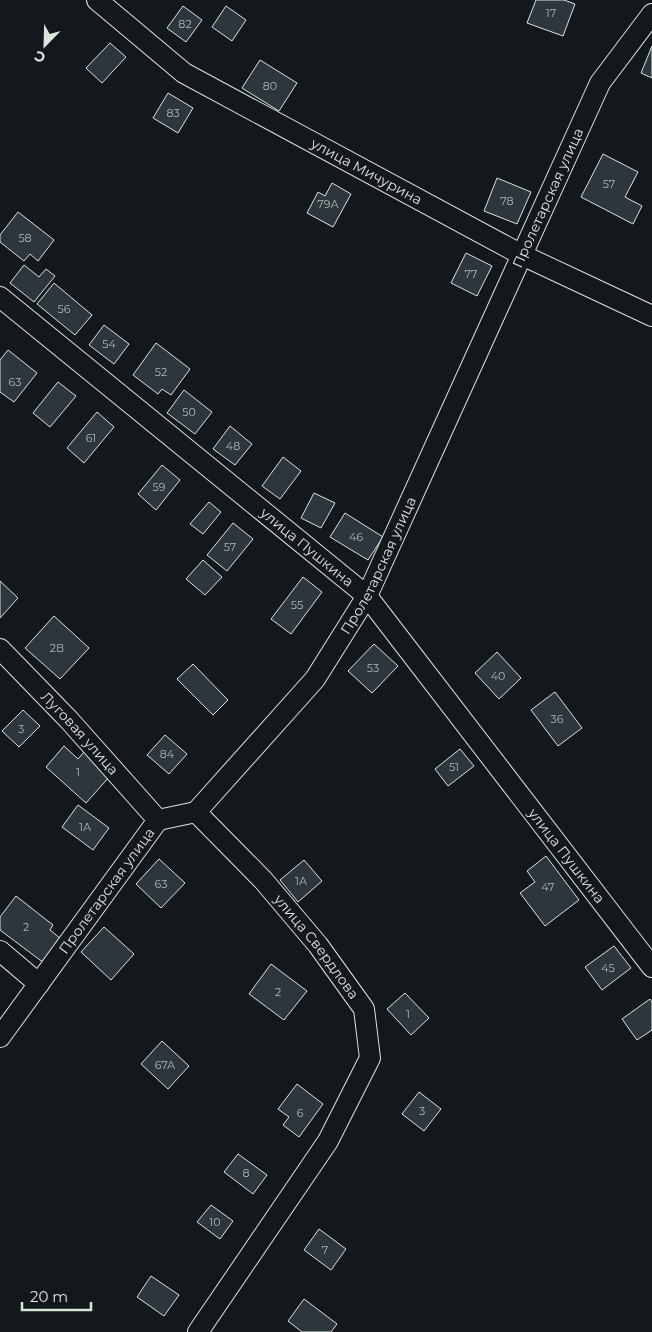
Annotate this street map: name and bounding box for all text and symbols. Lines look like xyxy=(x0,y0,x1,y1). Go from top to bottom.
house number: 17 xyxy=(546,6,556,20)
house number: 82 xyxy=(178,17,192,31)
north arrow xyxy=(20,20,70,70)
text: С xyxy=(32,47,48,67)
house number: 80 xyxy=(263,79,277,93)
house number: 83 xyxy=(166,106,180,120)
street label: Пролетарская улица xyxy=(508,125,587,271)
street label: улица Мичурина xyxy=(307,134,425,209)
house number: 57 xyxy=(603,177,615,191)
house number: 78 xyxy=(500,194,514,208)
house number: 79А xyxy=(317,197,339,211)
house number: 58 xyxy=(18,231,32,245)
house number: 77 xyxy=(465,267,477,281)
house number: 56 xyxy=(58,302,71,316)
house number: 54 xyxy=(102,337,116,351)
house number: 52 xyxy=(155,365,167,379)
house number: 63 xyxy=(9,375,21,389)
house number: 50 xyxy=(182,405,196,419)
house number: 61 xyxy=(86,431,96,445)
house number: 48 xyxy=(226,439,240,453)
house number: 59 xyxy=(153,480,166,494)
street label: Пролетарская улица xyxy=(336,494,420,638)
street label: улица Пушкина xyxy=(256,503,357,590)
house number: 46 xyxy=(349,530,363,544)
house number: 57 xyxy=(224,540,236,554)
house number: 55 xyxy=(291,598,303,612)
house number: 2В xyxy=(50,641,64,655)
house number: 53 xyxy=(367,661,379,675)
house number: 40 xyxy=(491,669,505,683)
street label: Луговая улица xyxy=(37,688,122,779)
house number: 36 xyxy=(551,712,564,726)
house number: 3 xyxy=(18,722,24,736)
house number: 84 xyxy=(160,747,175,761)
house number: 51 xyxy=(449,760,459,774)
house number: 1 xyxy=(76,765,80,779)
street label: улица Пушкина xyxy=(524,804,609,907)
house number: 1А xyxy=(79,820,92,834)
street label: Пролетарская улица xyxy=(55,824,158,957)
house number: 1А xyxy=(295,874,308,888)
house number: 63 xyxy=(155,877,167,891)
house number: 47 xyxy=(541,880,555,894)
street label: улица Свердлова xyxy=(269,890,363,1002)
house number: 2 xyxy=(23,920,29,934)
house number: 45 xyxy=(601,961,615,975)
house number: 2 xyxy=(275,985,281,999)
house number: 1 xyxy=(406,1007,410,1021)
house number: 67А xyxy=(155,1058,176,1072)
house number: 3 xyxy=(419,1104,425,1118)
house number: 6 xyxy=(297,1106,304,1120)
house number: 8 xyxy=(242,1166,250,1180)
house number: 10 xyxy=(209,1215,221,1229)
house number: 7 xyxy=(322,1243,328,1257)
scale bar xyxy=(22,1280,91,1312)
text: 20 m xyxy=(30,1287,68,1306)

